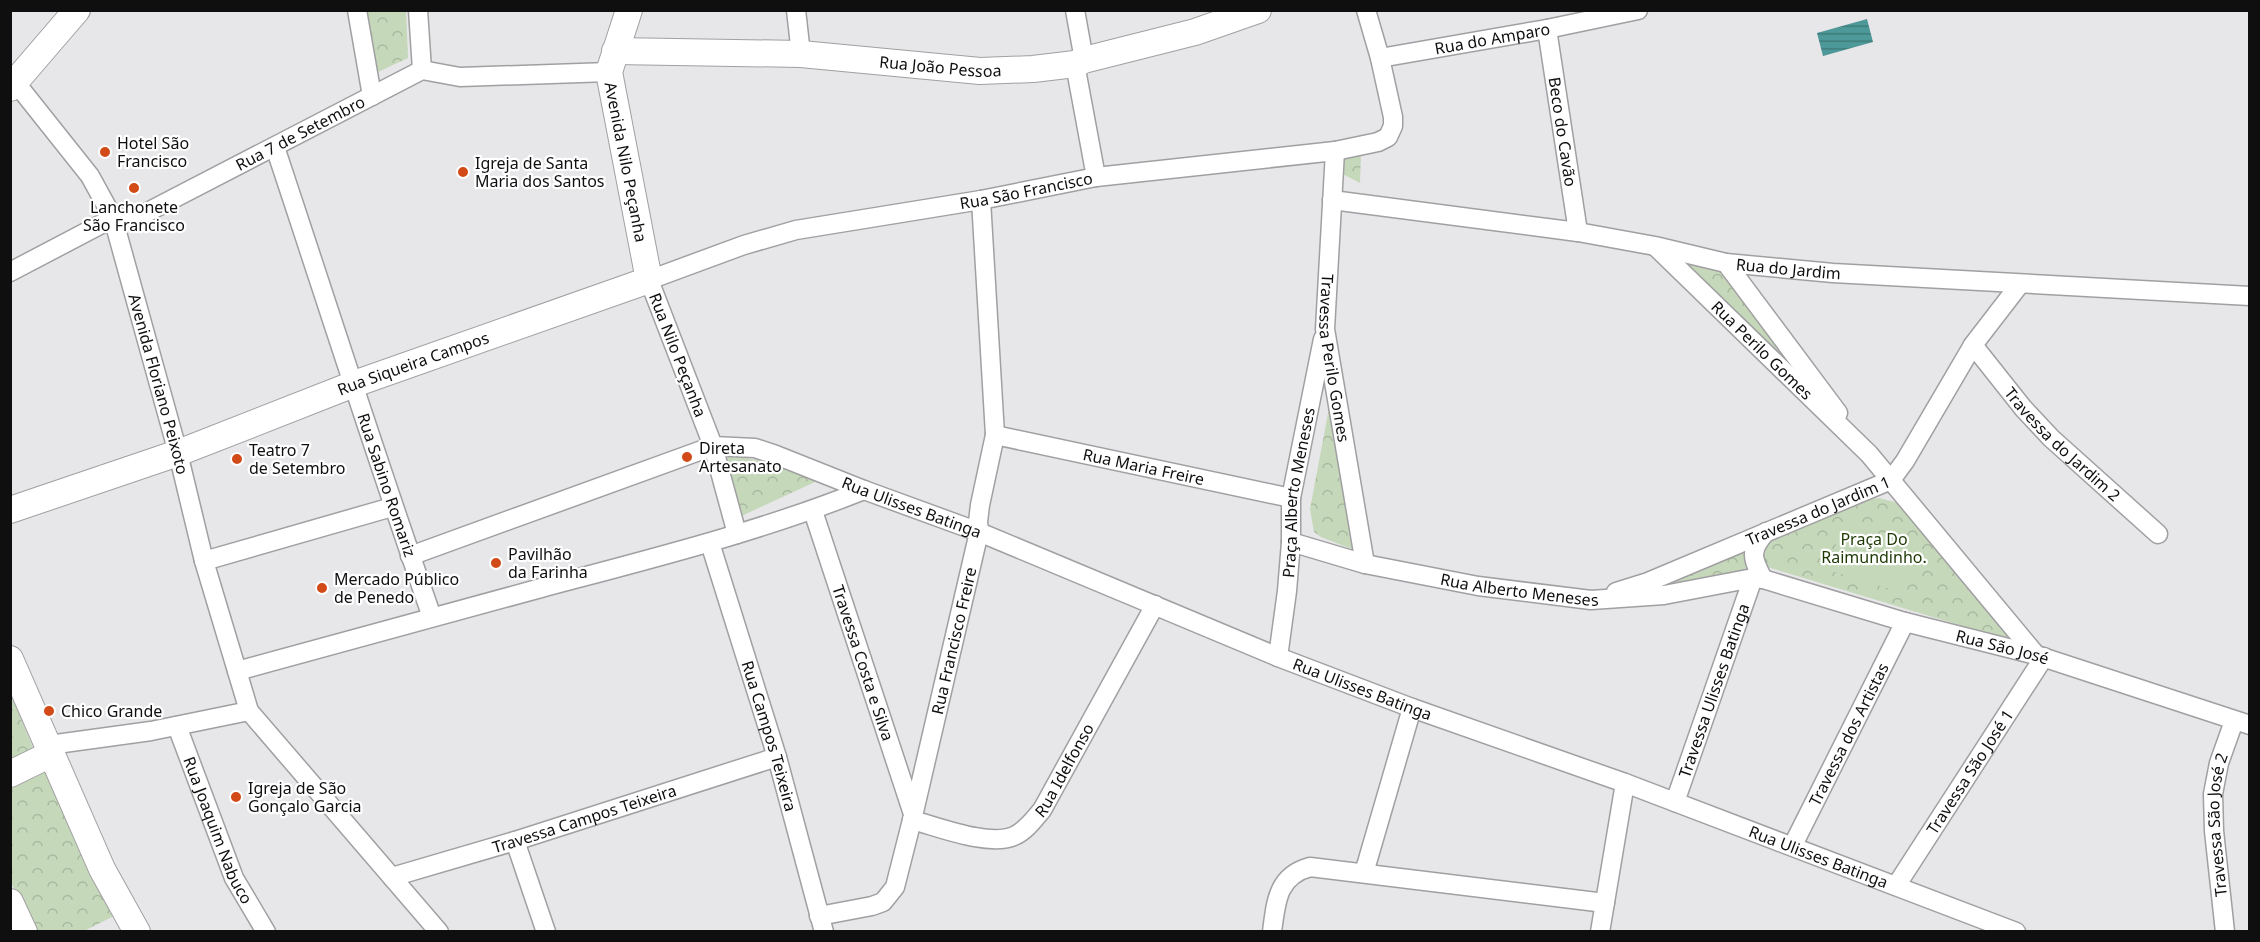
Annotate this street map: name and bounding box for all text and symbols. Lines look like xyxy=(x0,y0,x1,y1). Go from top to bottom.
street label: Rua do Amparo xyxy=(1433,18,1552,59)
street label: Rua João Pessoa xyxy=(878,50,1002,82)
street label: Beco do Cavão xyxy=(1543,75,1582,188)
street label: Avenida Nilo Peçanha xyxy=(600,80,652,244)
street label: Rua 7 de Setembro xyxy=(232,90,369,176)
place label: Hotel São Francisco xyxy=(117,132,189,172)
marker: Hotel São Francisco xyxy=(98,145,112,159)
place label: Igreja de Santa Maria dos Santos xyxy=(475,152,604,192)
marker: Igreja de Santa Maria dos Santos xyxy=(456,165,470,179)
street label: Rua São Francisco xyxy=(958,167,1095,214)
marker: Lanchonete São Francisco xyxy=(127,181,141,195)
place label: Lanchonete São Francisco xyxy=(83,196,185,236)
street label: Rua do Jardim xyxy=(1735,253,1841,284)
street label: Travessa Perilo Gomes xyxy=(1314,273,1355,444)
street label: Rua Nilo Peçanha xyxy=(644,290,712,420)
street label: Avenida Floriano Peixoto xyxy=(123,291,194,477)
street label: Rua Perilo Gomes xyxy=(1707,296,1818,405)
street label: Rua Siqueira Campos xyxy=(334,326,492,401)
street label: Travessa do Jardim 2 xyxy=(2000,383,2125,506)
street label: Praça Alberto Meneses xyxy=(1277,405,1320,579)
street label: Rua Sabino Romariz xyxy=(352,410,421,560)
place label: Direta Artesanato xyxy=(699,437,782,477)
place label: Teatro 7 de Setembro xyxy=(249,439,345,479)
street label: Rua Maria Freire xyxy=(1081,443,1206,490)
marker: Direta Artesanato xyxy=(680,450,694,464)
marker: Teatro 7 de Setembro xyxy=(230,452,244,466)
street label: Rua Ulisses Batinga xyxy=(839,471,985,543)
street label: Travessa do Jardim 1 xyxy=(1743,471,1894,551)
park label: Praça Do Raimundinho. xyxy=(1821,528,1927,568)
place label: Pavilhão da Farinha xyxy=(508,543,588,583)
marker: Pavilhão da Farinha xyxy=(489,556,503,570)
street label: Rua Francisco Freire xyxy=(926,565,981,717)
place label: Mercado Público de Penedo xyxy=(334,568,459,608)
street label: Rua Alberto Meneses xyxy=(1439,568,1599,611)
marker: Mercado Público de Penedo xyxy=(315,581,329,595)
street label: Travessa Costa e Silva xyxy=(827,582,899,744)
street label: Travessa Ulisses Batinga xyxy=(1673,600,1754,781)
street label: Rua São José xyxy=(1954,624,2052,670)
street label: Rua Ulisses Batinga xyxy=(1290,653,1435,725)
street label: Rua Campos Teixeira xyxy=(737,658,802,814)
street label: Travessa dos Artistas xyxy=(1804,659,1894,809)
place label: Chico Grande xyxy=(61,700,162,722)
marker: Chico Grande xyxy=(42,704,56,718)
street label: Travessa São José 1 xyxy=(1921,705,2018,839)
street label: Rua Idelfonso xyxy=(1030,719,1099,822)
street label: Travessa São José 2 xyxy=(2202,750,2233,898)
street label: Rua Joaquim Nabuco xyxy=(178,753,258,908)
place label: Igreja de São Gonçalo Garcia xyxy=(248,777,362,817)
street label: Travessa Campos Teixeira xyxy=(490,779,679,858)
marker: Igreja de São Gonçalo Garcia xyxy=(229,790,243,804)
street label: Rua Ulisses Batinga xyxy=(1746,820,1891,893)

